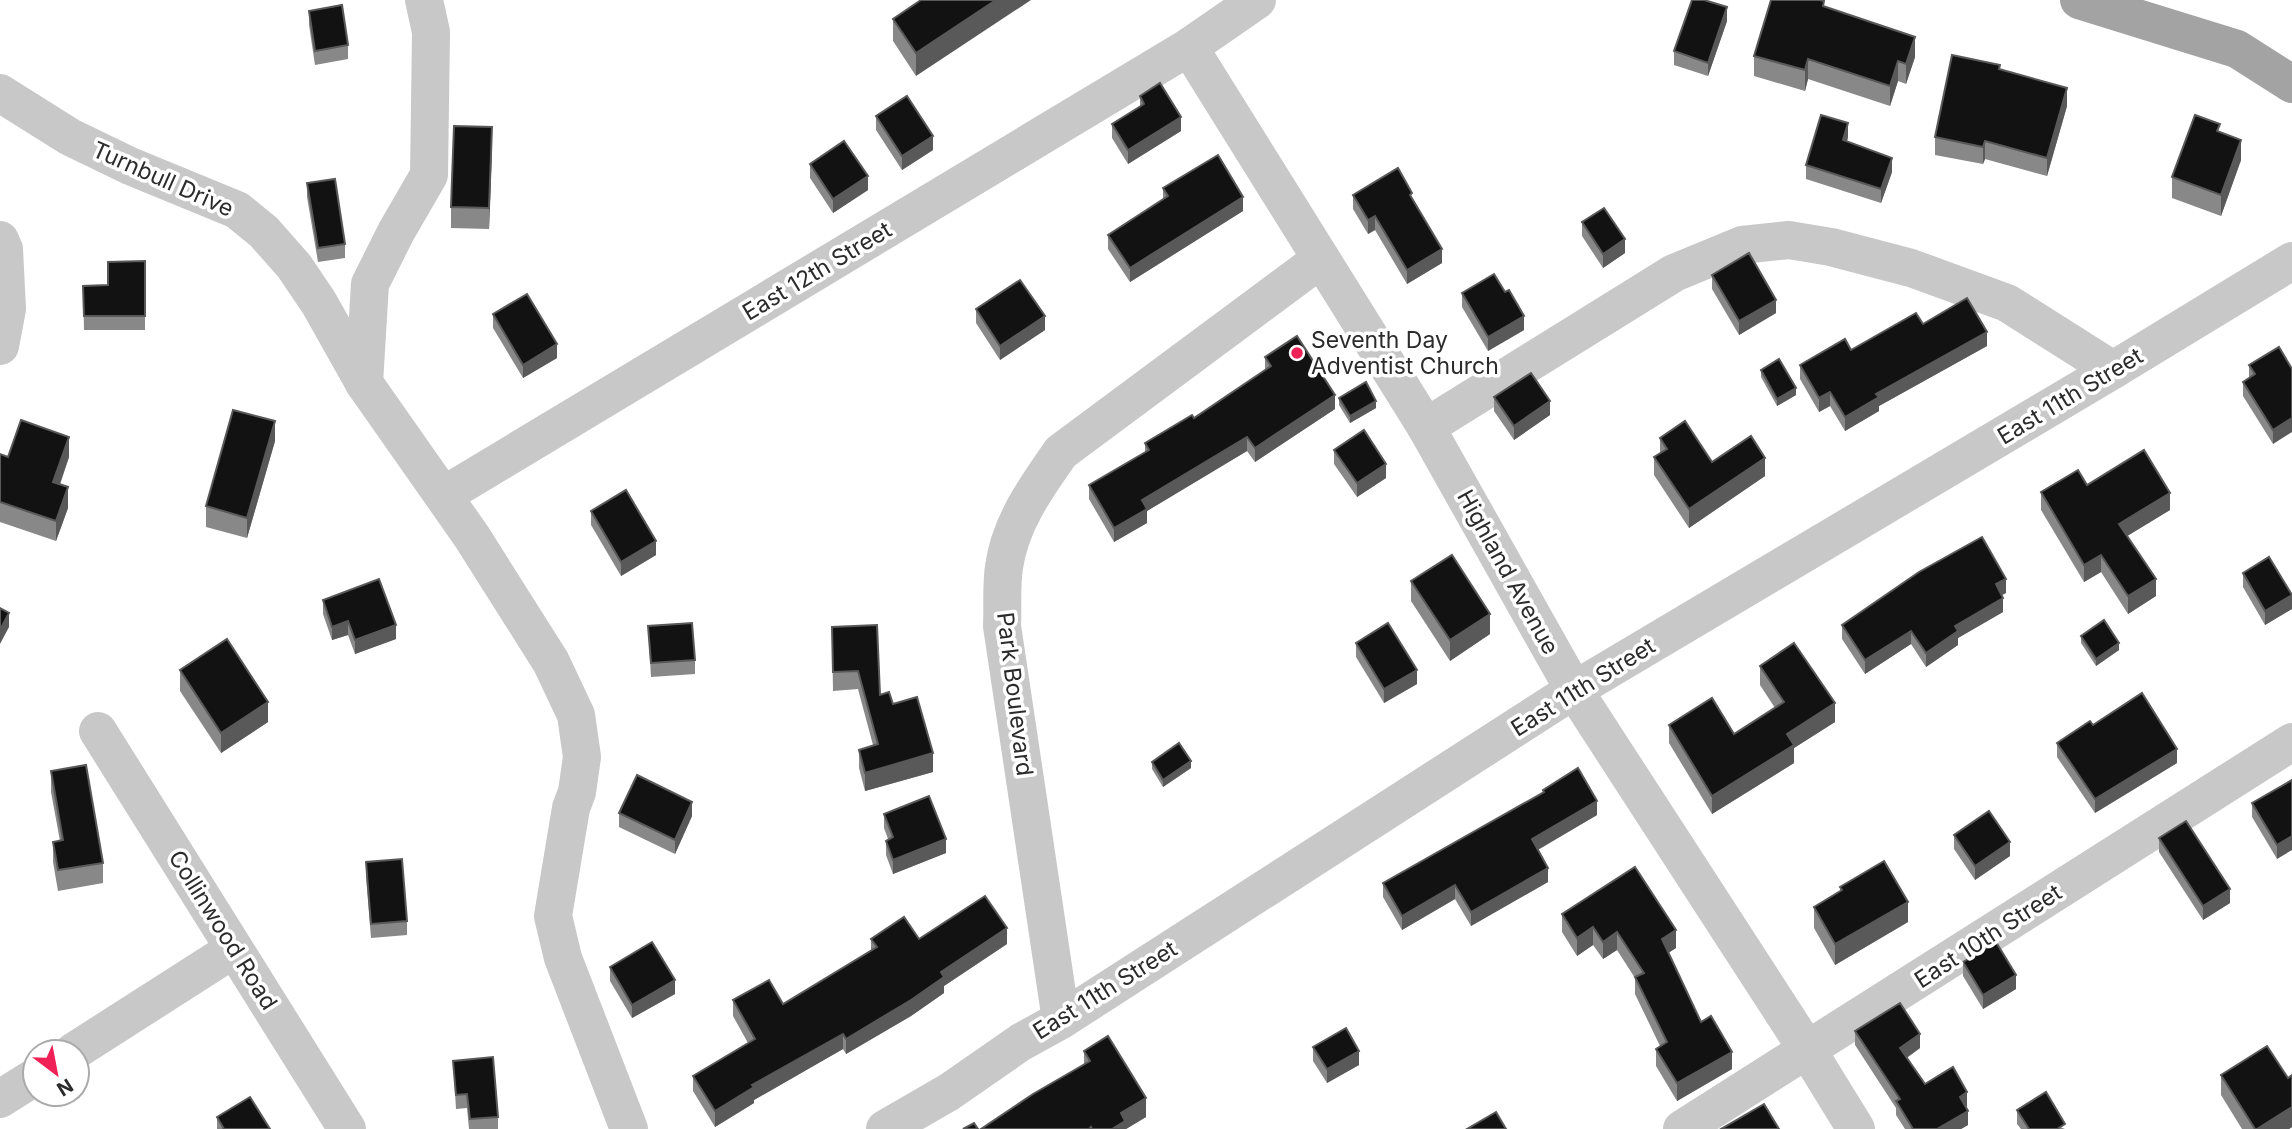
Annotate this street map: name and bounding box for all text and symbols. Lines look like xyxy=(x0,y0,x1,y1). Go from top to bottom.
street label: Turnbull Drive xyxy=(88,135,238,223)
street label: East 12th Street xyxy=(737,215,897,326)
place label: Seventh Day Adventist Church xyxy=(1311,326,1499,380)
street label: East 11th Street xyxy=(1992,341,2148,450)
marker: Seventh Day Adventist Church xyxy=(1289,345,1305,361)
street label: Highland Avenue xyxy=(1451,485,1565,659)
street label: Park Boulevard xyxy=(991,611,1039,777)
street label: East 11th Street xyxy=(1506,631,1661,742)
street label: Collinwood Road xyxy=(163,845,283,1015)
street label: East 10th Street xyxy=(1909,878,2067,994)
street label: East 11th Street xyxy=(1028,934,1183,1045)
north arrow xyxy=(21,1038,91,1108)
text: N xyxy=(53,1073,77,1101)

